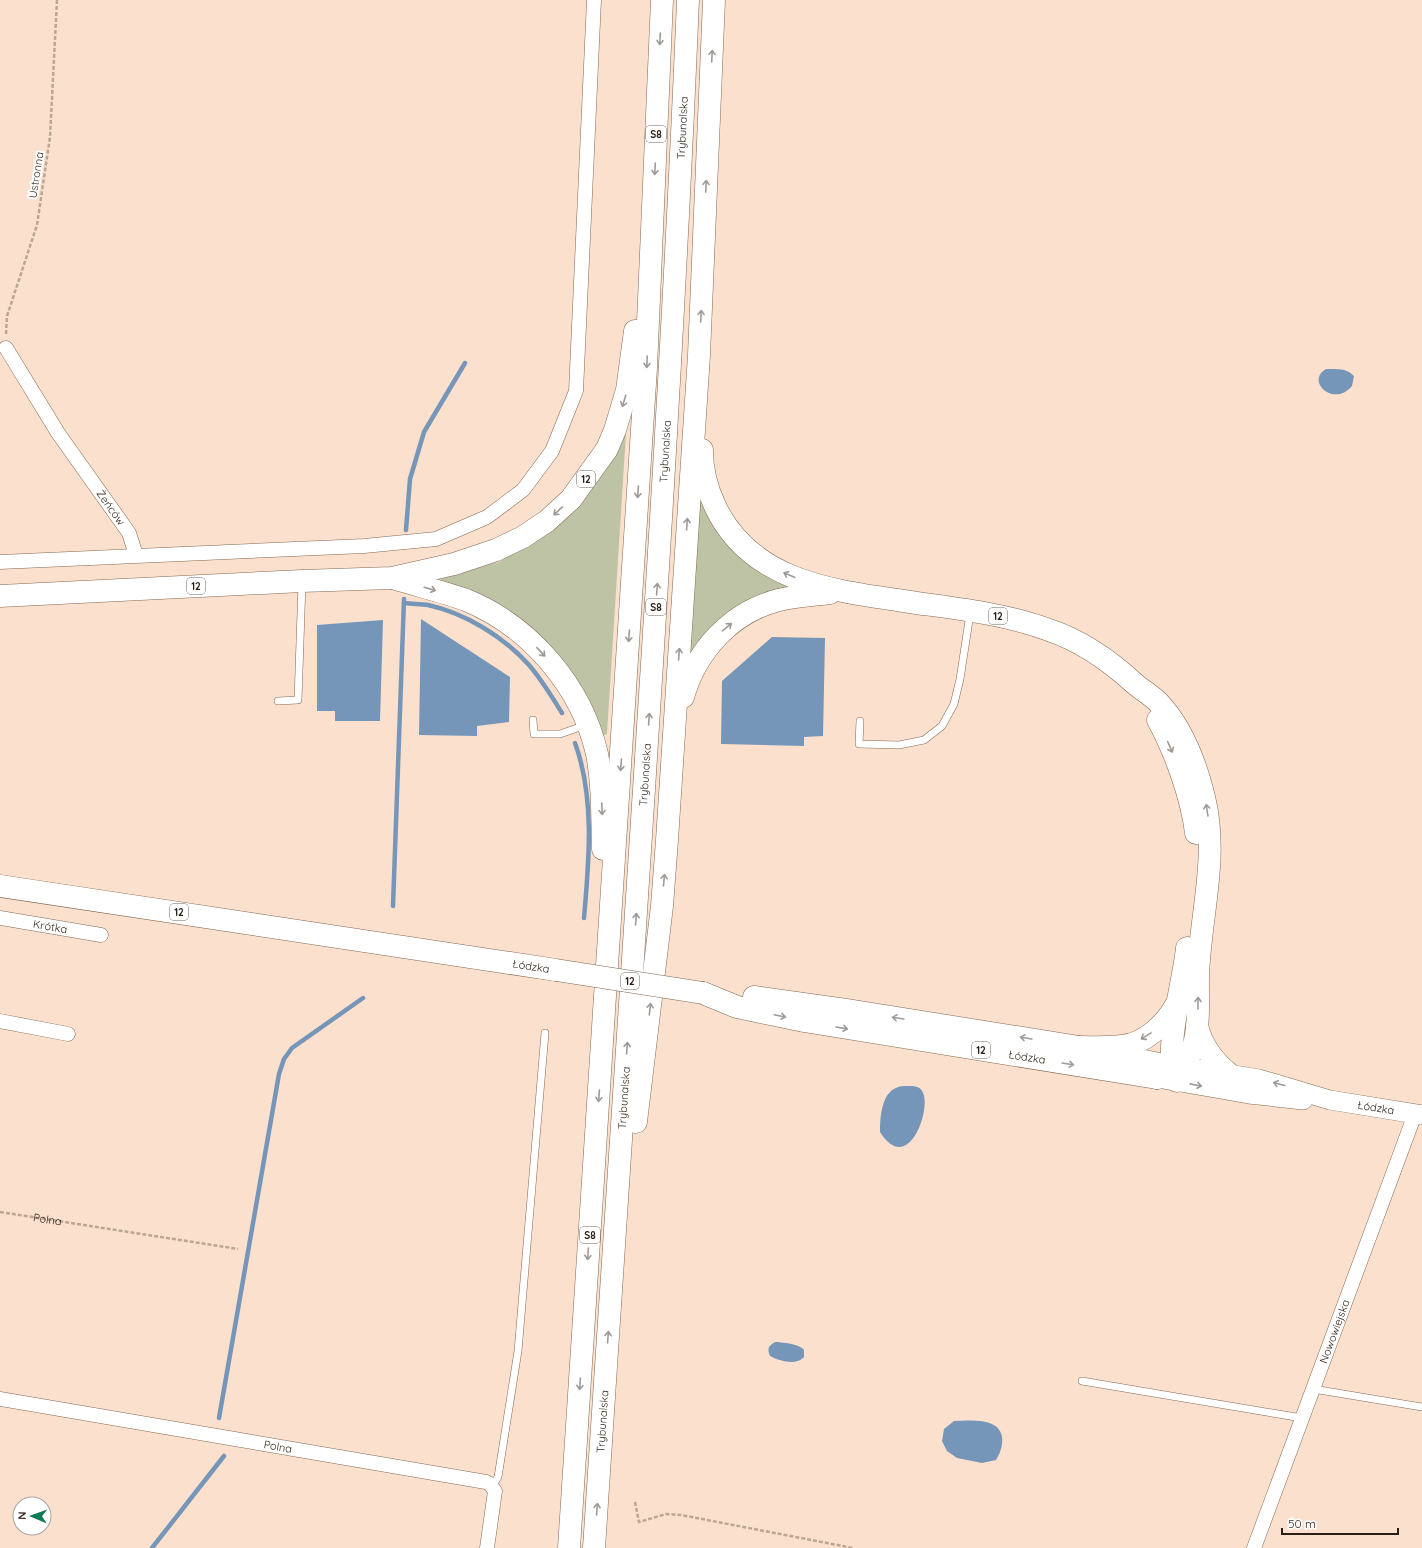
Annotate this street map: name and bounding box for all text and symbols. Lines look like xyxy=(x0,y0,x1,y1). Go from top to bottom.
one-way arrow xyxy=(657,32,664,45)
one-way arrow xyxy=(708,50,716,63)
street label: Trybunalska xyxy=(674,96,691,159)
road number: S8 xyxy=(646,126,666,142)
street label: Ustronna xyxy=(25,151,47,199)
one-way arrow xyxy=(651,162,658,175)
one-way arrow xyxy=(703,180,710,193)
one-way arrow xyxy=(697,310,704,323)
one-way arrow xyxy=(643,355,650,368)
one-way arrow xyxy=(620,395,627,408)
street label: Trybunalska xyxy=(656,420,674,483)
road number: 12 xyxy=(577,471,595,487)
one-way arrow xyxy=(635,485,642,498)
street label: Żeńców xyxy=(94,487,128,528)
one-way arrow xyxy=(553,506,563,515)
one-way arrow xyxy=(684,518,691,531)
one-way arrow xyxy=(784,571,796,579)
road number: 12 xyxy=(187,578,205,594)
one-way arrow xyxy=(653,583,660,596)
one-way arrow xyxy=(423,586,436,593)
road number: S8 xyxy=(646,599,666,615)
road number: 12 xyxy=(989,608,1007,624)
one-way arrow xyxy=(722,622,732,631)
one-way arrow xyxy=(626,629,633,642)
one-way arrow xyxy=(537,647,546,658)
one-way arrow xyxy=(675,648,683,661)
one-way arrow xyxy=(645,713,652,726)
one-way arrow xyxy=(1167,741,1174,753)
street label: Trybunalska xyxy=(636,743,654,806)
one-way arrow xyxy=(617,758,624,771)
one-way arrow xyxy=(598,802,605,815)
one-way arrow xyxy=(1202,804,1210,817)
one-way arrow xyxy=(660,874,668,887)
road number: 12 xyxy=(170,904,188,920)
one-way arrow xyxy=(632,913,639,926)
street label: Krótka xyxy=(32,917,68,936)
street label: Łódzka xyxy=(511,956,551,976)
road number: 12 xyxy=(621,973,639,989)
one-way arrow xyxy=(1194,997,1202,1010)
one-way arrow xyxy=(646,1003,653,1016)
one-way arrow xyxy=(774,1013,787,1021)
one-way arrow xyxy=(892,1014,905,1022)
one-way arrow xyxy=(836,1024,849,1032)
one-way arrow xyxy=(1141,1032,1152,1040)
one-way arrow xyxy=(1020,1034,1033,1042)
one-way arrow xyxy=(624,1042,631,1055)
road number: 12 xyxy=(972,1042,990,1058)
street label: Łódzka xyxy=(1007,1047,1047,1067)
one-way arrow xyxy=(1061,1060,1074,1068)
street label: Trybunalska xyxy=(615,1066,633,1130)
one-way arrow xyxy=(1273,1080,1286,1087)
one-way arrow xyxy=(1189,1081,1202,1089)
one-way arrow xyxy=(595,1089,603,1102)
street label: Łódzka xyxy=(1356,1098,1395,1117)
street label: Polna xyxy=(32,1210,63,1228)
road number: S8 xyxy=(580,1227,600,1243)
one-way arrow xyxy=(585,1247,592,1260)
street label: Nowowiejska xyxy=(1316,1298,1353,1365)
one-way arrow xyxy=(605,1331,612,1344)
one-way arrow xyxy=(577,1377,584,1390)
street label: Trybunalska xyxy=(593,1390,611,1453)
street label: Polna xyxy=(263,1437,293,1456)
north arrow xyxy=(12,1496,52,1536)
one-way arrow xyxy=(593,1503,600,1516)
scale bar xyxy=(1282,1510,1398,1536)
text: N xyxy=(15,1511,29,1520)
text: 50 m xyxy=(1288,1516,1316,1531)

